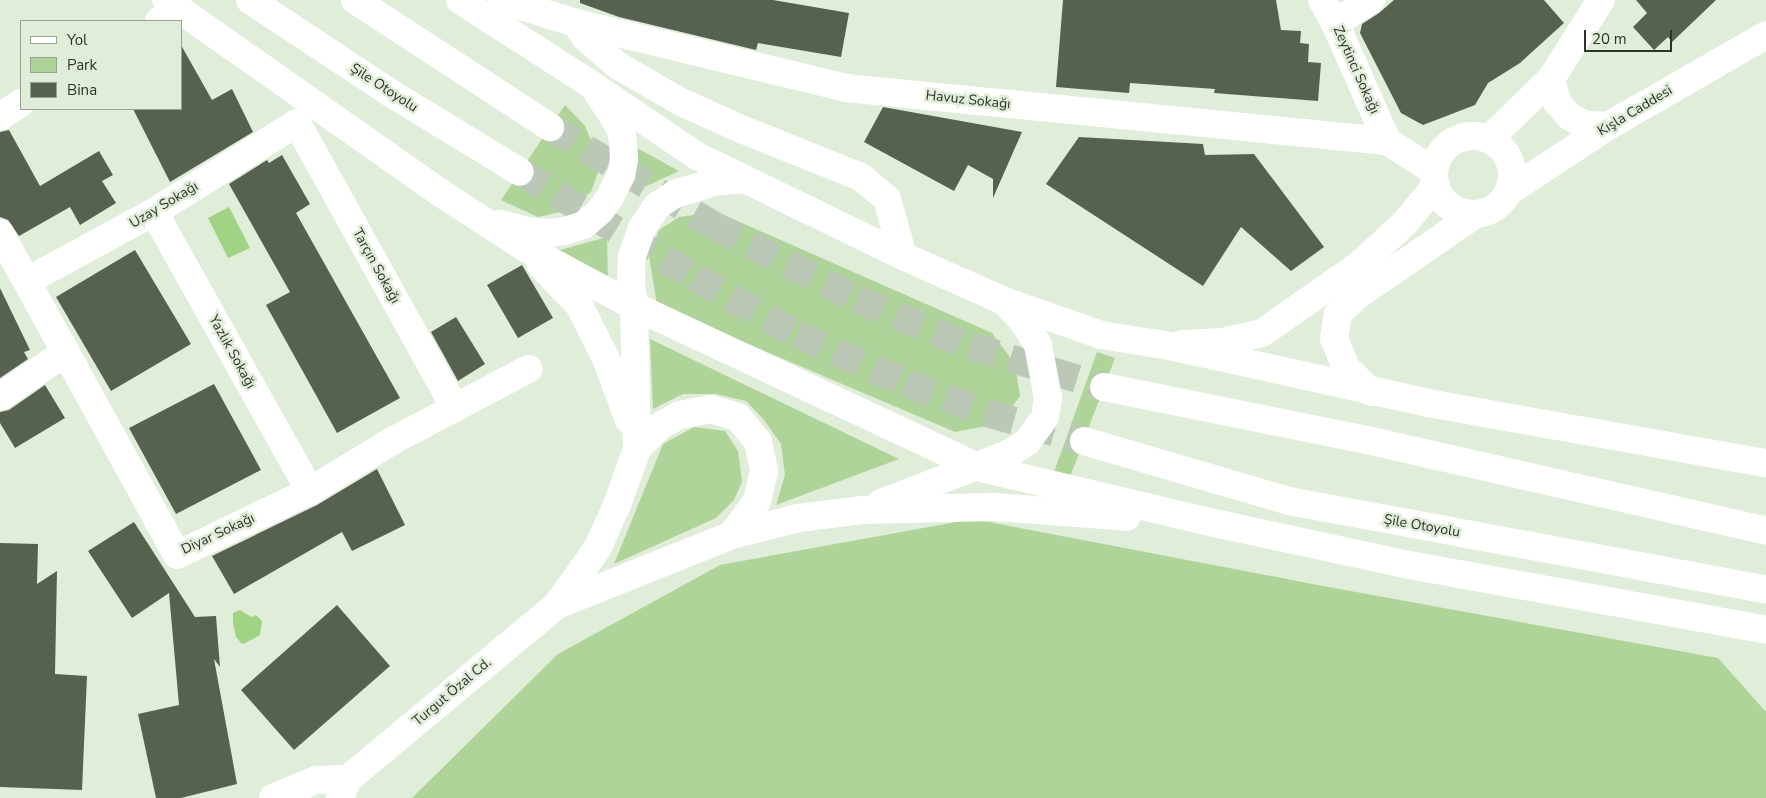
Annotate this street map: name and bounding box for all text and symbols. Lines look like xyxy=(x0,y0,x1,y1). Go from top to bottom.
legend xyxy=(20,20,182,110)
scale bar xyxy=(1586,20,1674,52)
street label: Zeytinci Sokağı xyxy=(1329,23,1383,117)
text: 20 m xyxy=(1592,29,1627,49)
text: Yol xyxy=(67,30,88,50)
text: Park xyxy=(67,55,97,75)
street label: Şile Otoyolu xyxy=(347,60,421,116)
text: Bina xyxy=(67,80,97,100)
street label: Kışla Caddesi xyxy=(1595,82,1675,140)
street label: Havuz Sokağı xyxy=(925,87,1011,113)
street label: Uzay Sokağı xyxy=(127,178,201,232)
street label: Tarçın Sokağı xyxy=(348,226,404,306)
street label: Yazlık Sokağı xyxy=(205,312,259,392)
street label: Diyar Sokağı xyxy=(179,510,257,558)
street label: Şile Otoyolu xyxy=(1383,511,1461,541)
street label: Turgut Özal Cd. xyxy=(409,654,495,730)

